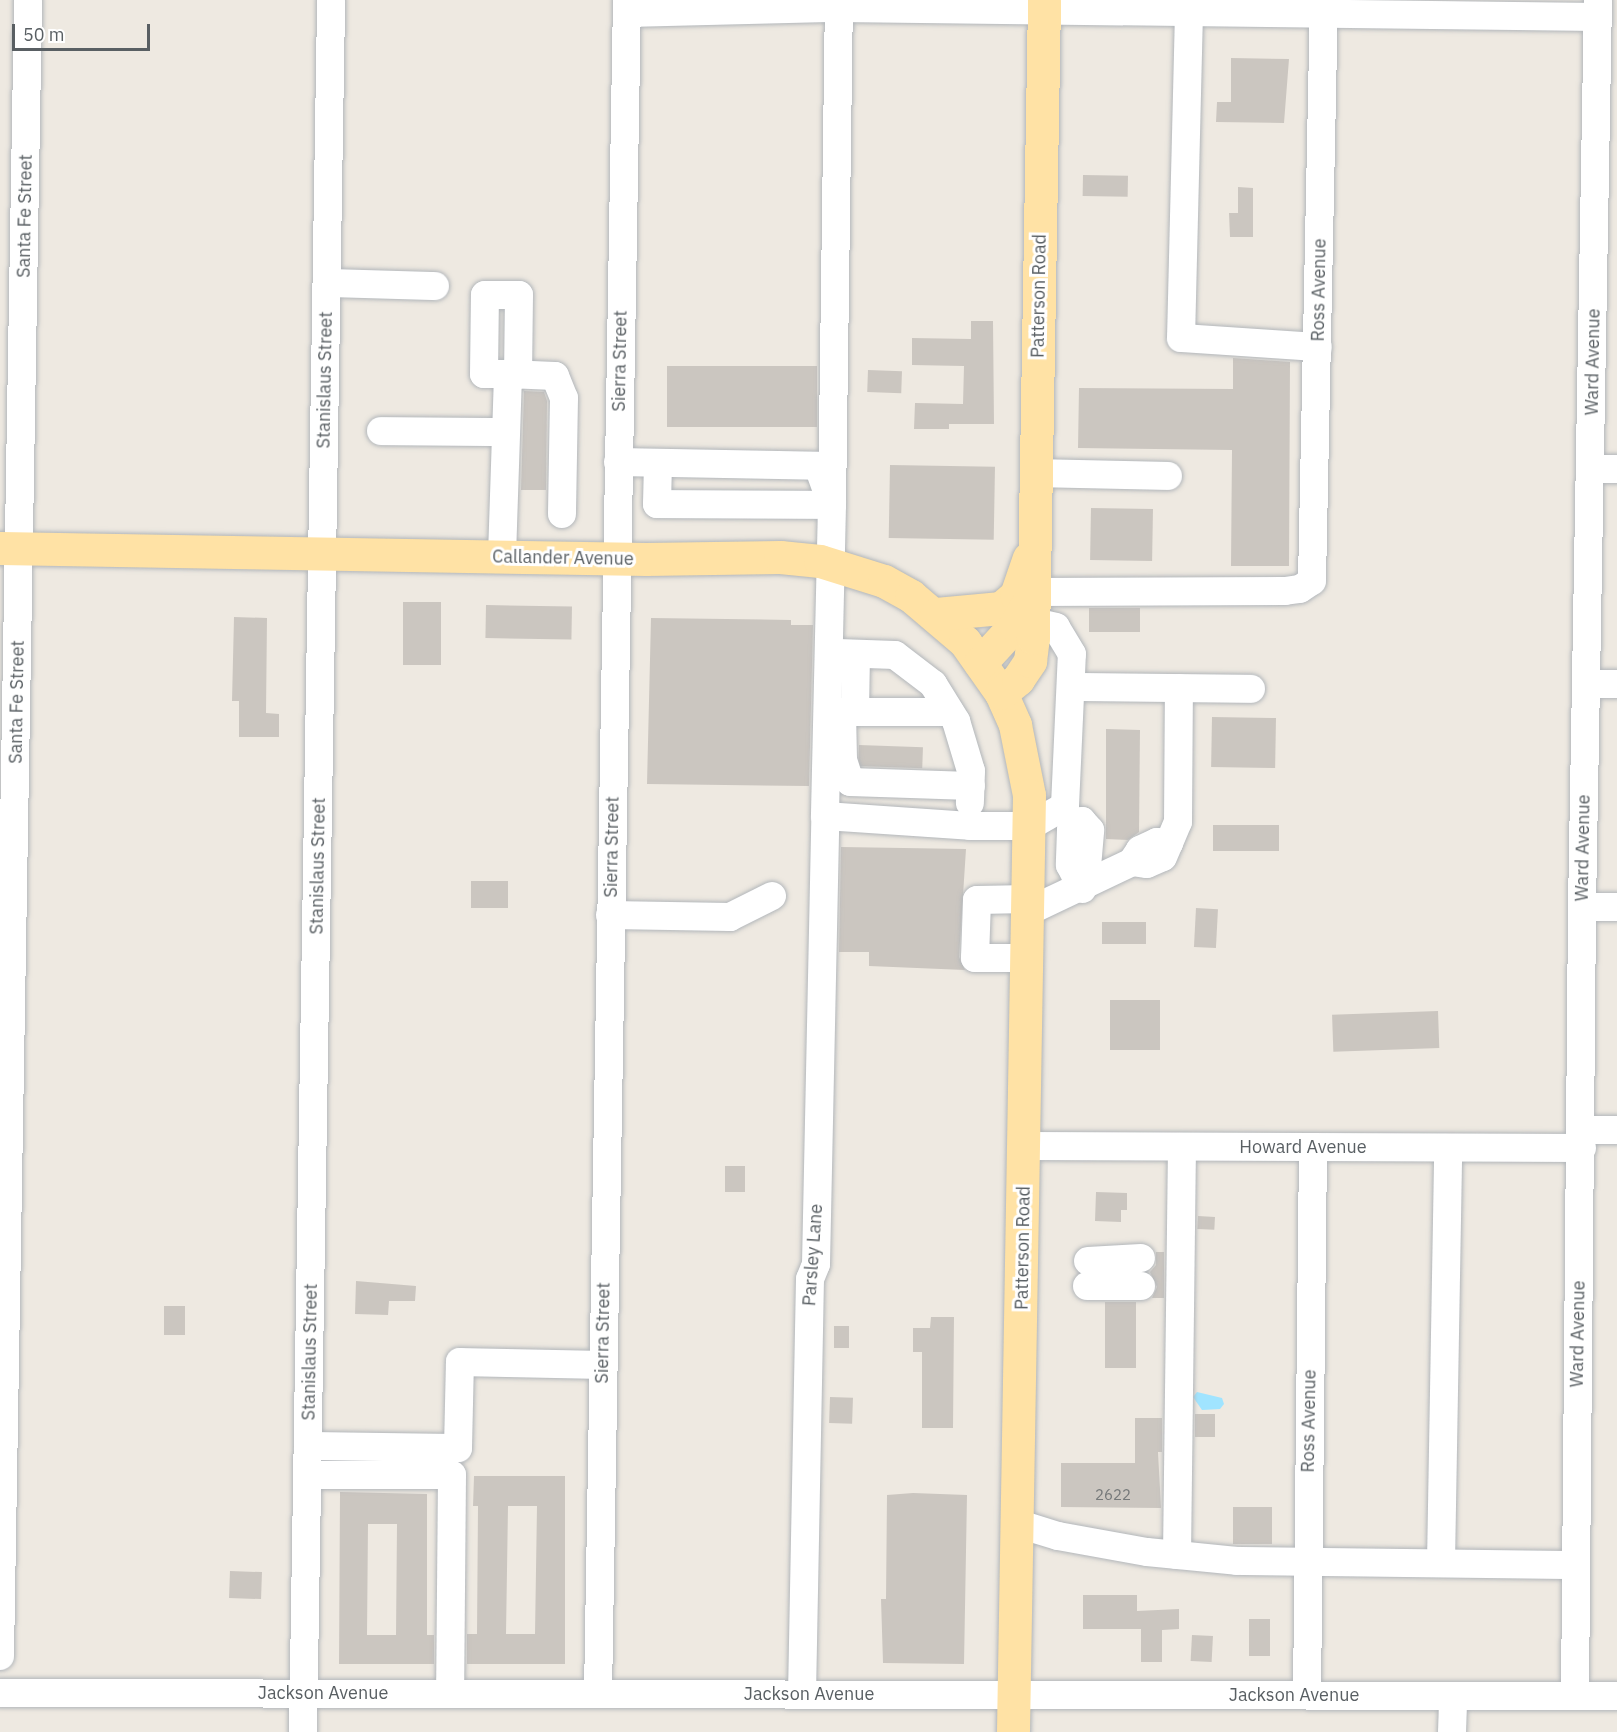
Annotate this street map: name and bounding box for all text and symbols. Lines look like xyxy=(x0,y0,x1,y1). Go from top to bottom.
scale bar xyxy=(15,12,153,50)
text: 50 m xyxy=(23,23,65,46)
street label: Santa Fe Street xyxy=(13,154,37,278)
street label: Patterson Road xyxy=(1027,234,1051,358)
street label: Ross Avenue xyxy=(1307,238,1331,342)
street label: Ward Avenue xyxy=(1581,308,1605,416)
street label: Sierra Street xyxy=(608,310,632,412)
street label: Stanislaus Street xyxy=(313,311,337,449)
street label: Callander Avenue xyxy=(492,546,634,570)
street label: Santa Fe Street xyxy=(5,640,29,764)
street label: Ward Avenue xyxy=(1571,794,1595,902)
street label: Sierra Street xyxy=(600,796,624,898)
street label: Stanislaus Street xyxy=(306,797,330,935)
street label: Howard Avenue xyxy=(1239,1136,1367,1158)
street label: Patterson Road xyxy=(1011,1186,1035,1310)
street label: Parsley Lane xyxy=(799,1203,827,1307)
street label: Ward Avenue xyxy=(1566,1280,1590,1388)
street label: Sierra Street xyxy=(591,1282,615,1384)
street label: Stanislaus Street xyxy=(298,1283,322,1421)
street label: Ross Avenue xyxy=(1297,1369,1321,1473)
house number: 2622 xyxy=(1095,1486,1131,1504)
street label: Jackson Avenue xyxy=(258,1682,388,1704)
street label: Jackson Avenue xyxy=(744,1683,874,1705)
street label: Jackson Avenue xyxy=(1229,1684,1359,1706)

